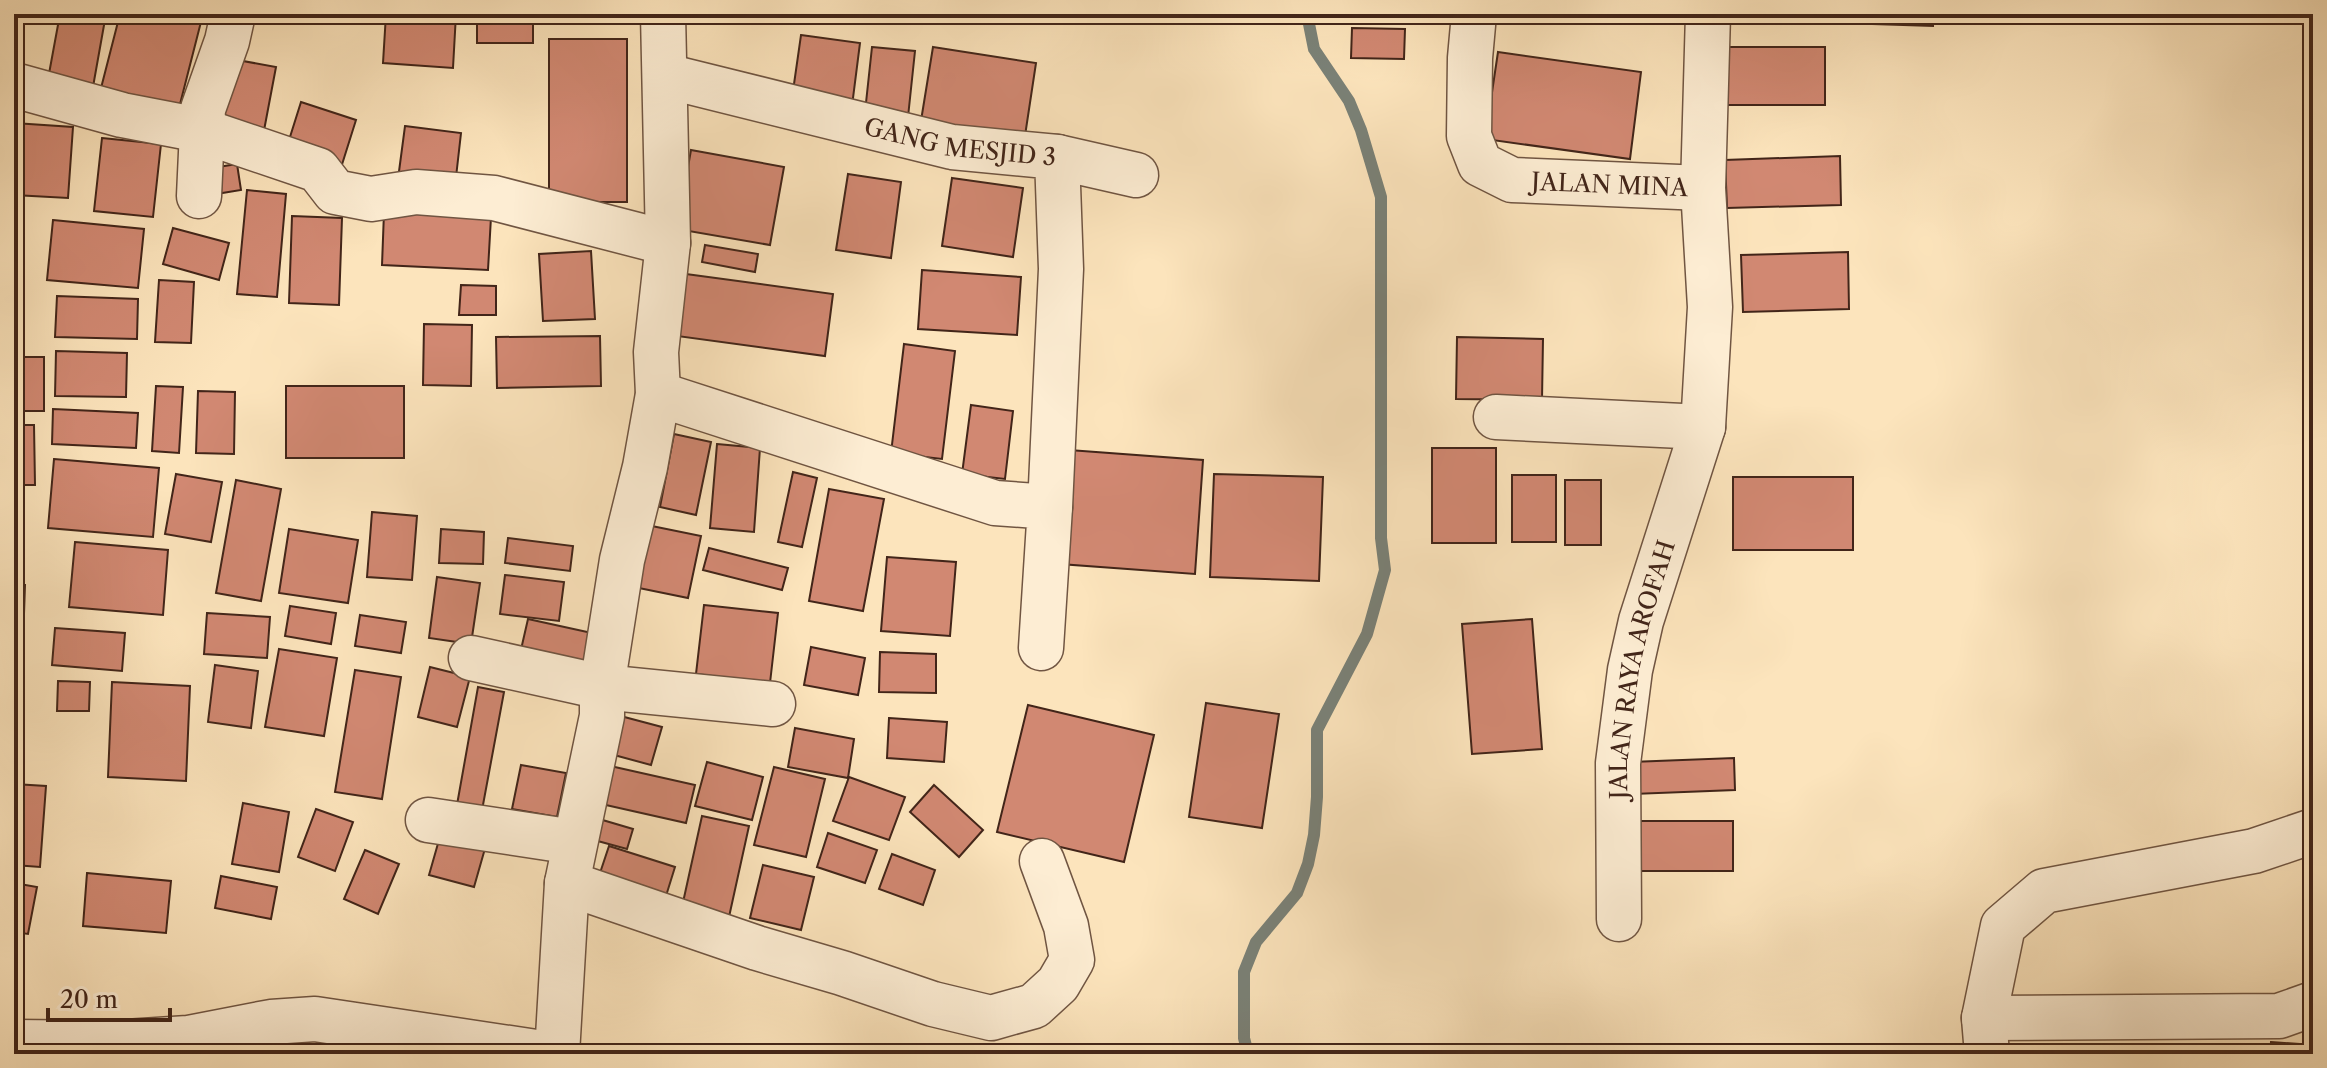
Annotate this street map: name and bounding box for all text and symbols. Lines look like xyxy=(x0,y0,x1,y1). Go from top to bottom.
street label: GANG MESJID 3 xyxy=(861,111,1057,171)
street label: JALAN MINA xyxy=(1527,166,1690,202)
street label: JALAN RAYA AROFAH xyxy=(1603,536,1680,803)
scale bar xyxy=(48,972,170,1022)
text: 20 m xyxy=(60,985,118,1014)

